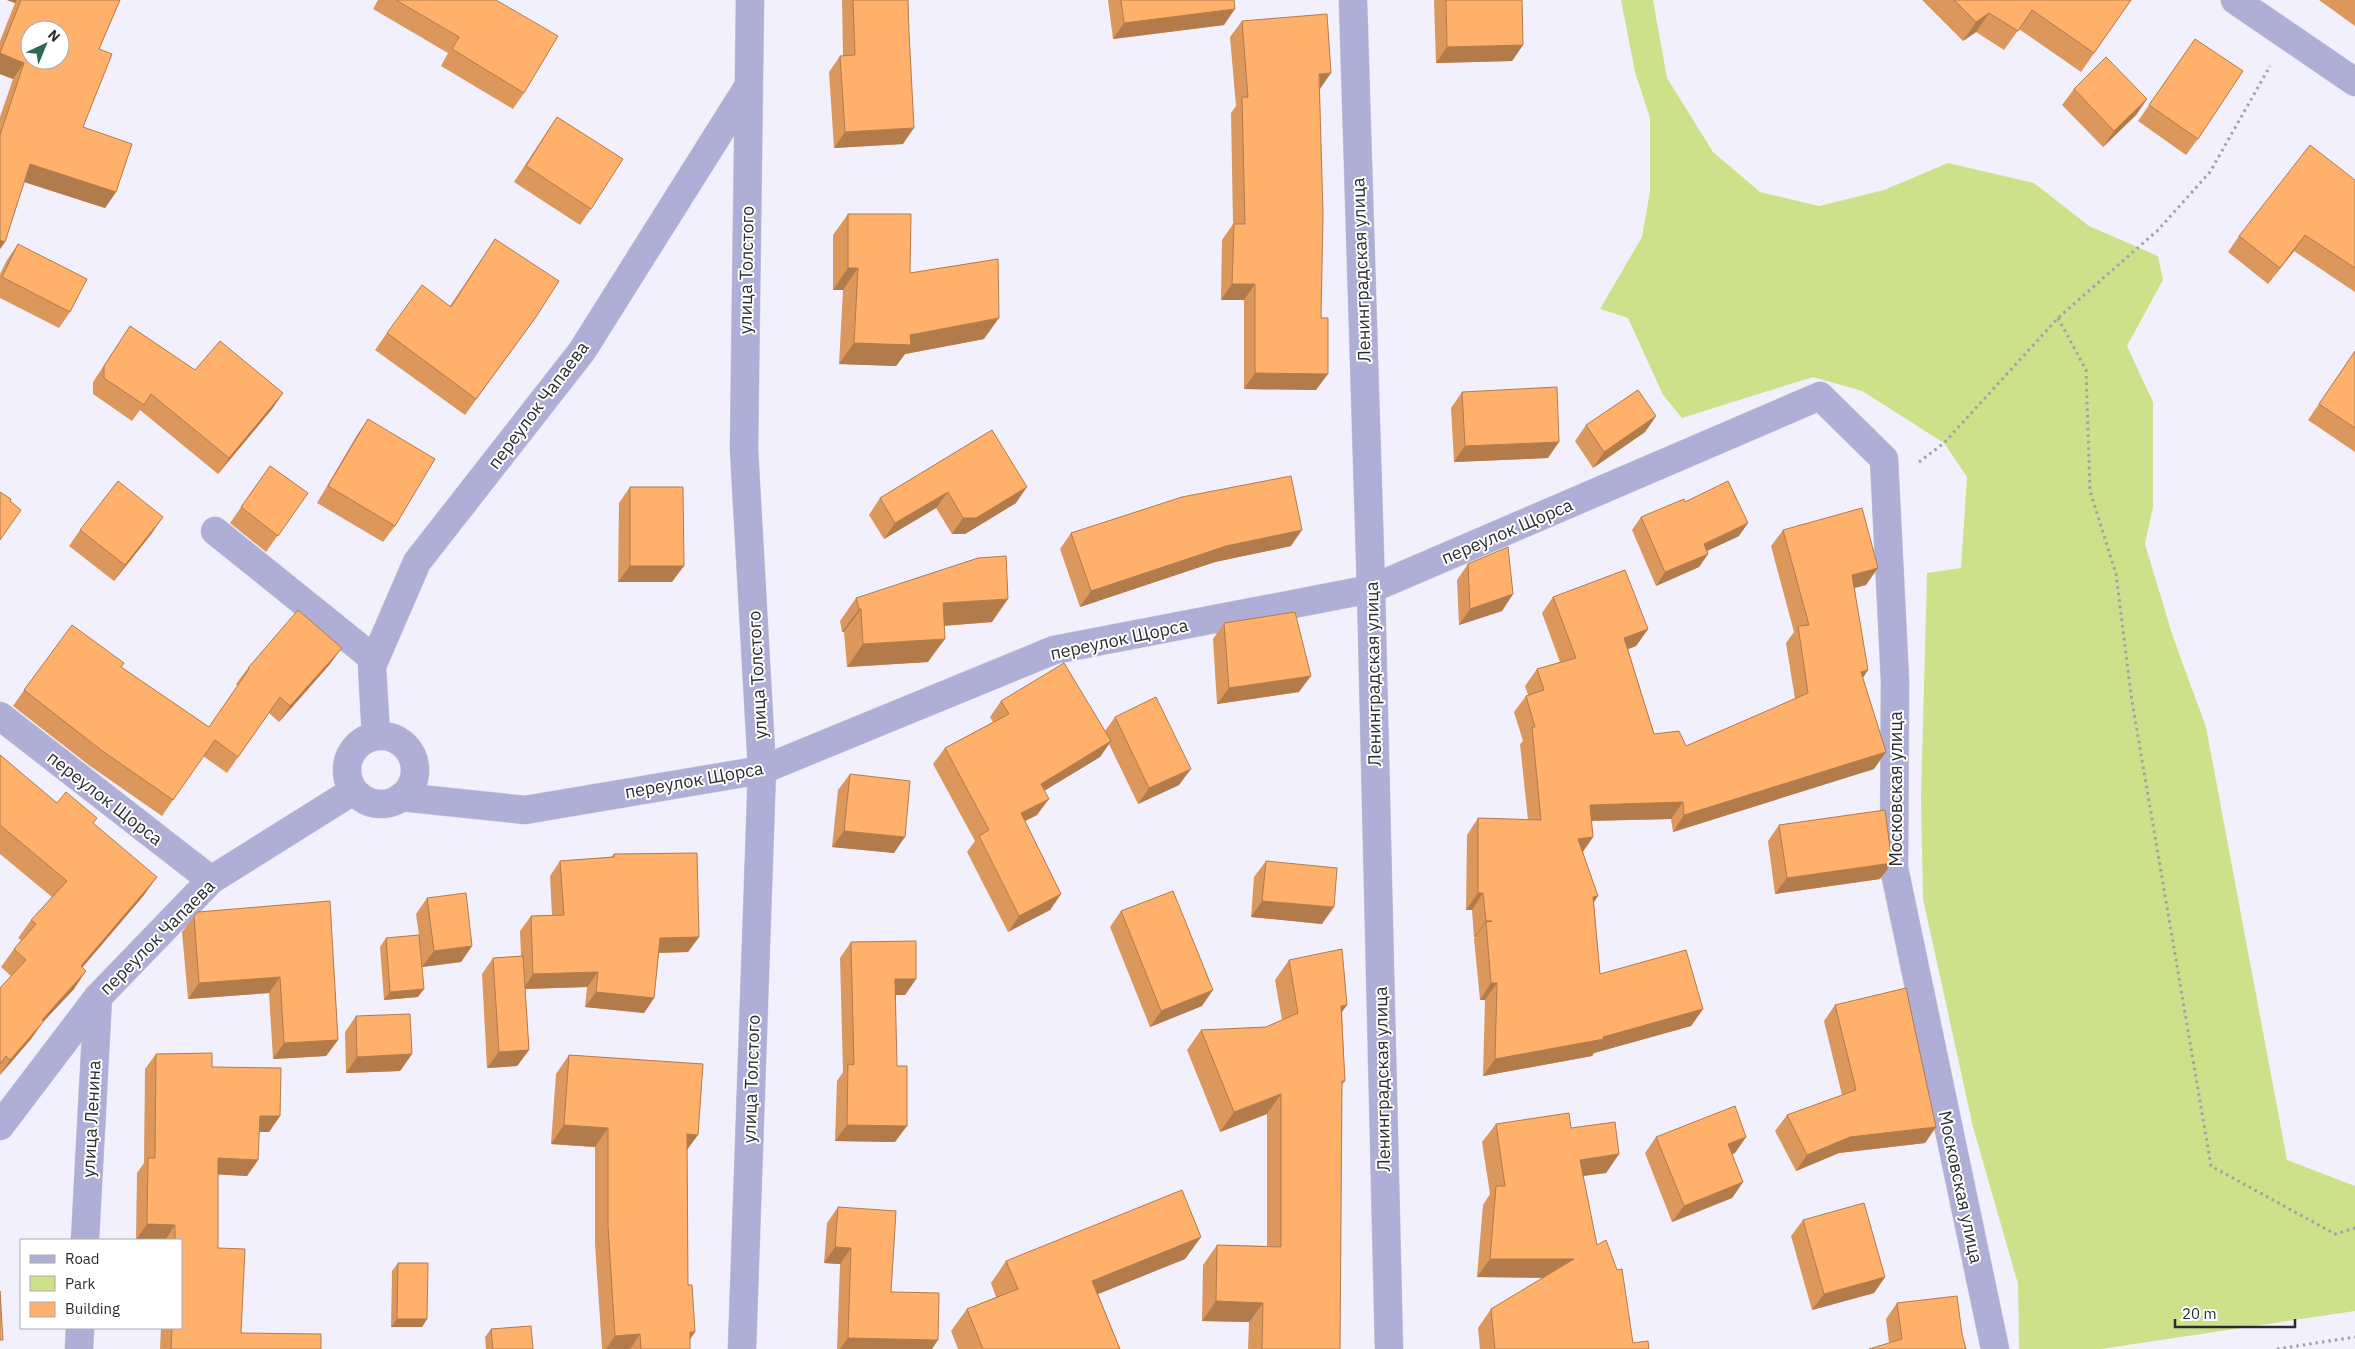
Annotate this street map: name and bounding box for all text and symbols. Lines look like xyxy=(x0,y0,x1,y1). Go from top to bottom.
north arrow xyxy=(20,20,70,70)
text: N xyxy=(44,26,64,46)
street label: Ленинградская улица xyxy=(1346,177,1376,363)
street label: улица Толстого xyxy=(733,206,759,334)
street label: переулок Чапаева xyxy=(482,336,594,473)
street label: переулок Щорса xyxy=(1438,493,1577,569)
street label: Ленинградская улица xyxy=(1360,581,1386,767)
street label: улица Толстого xyxy=(742,610,772,740)
street label: переулок Щорса xyxy=(1048,613,1190,665)
street label: Московская улица xyxy=(1884,711,1907,867)
street label: переулок Щорса xyxy=(43,746,168,851)
street label: переулок Щорса xyxy=(623,756,766,804)
street label: переулок Чапаева xyxy=(94,874,220,1000)
street label: Ленинградская улица xyxy=(1369,986,1395,1172)
street label: улица Толстого xyxy=(737,1014,765,1144)
street label: улица Ленина xyxy=(76,1059,106,1178)
street label: Московская улица xyxy=(1934,1109,1989,1266)
legend xyxy=(20,1239,182,1329)
text: Road xyxy=(65,1249,100,1268)
text: Park xyxy=(65,1274,95,1293)
scale bar xyxy=(2175,1296,2295,1328)
text: Building xyxy=(65,1299,120,1318)
text: 20 m xyxy=(2182,1304,2217,1323)

